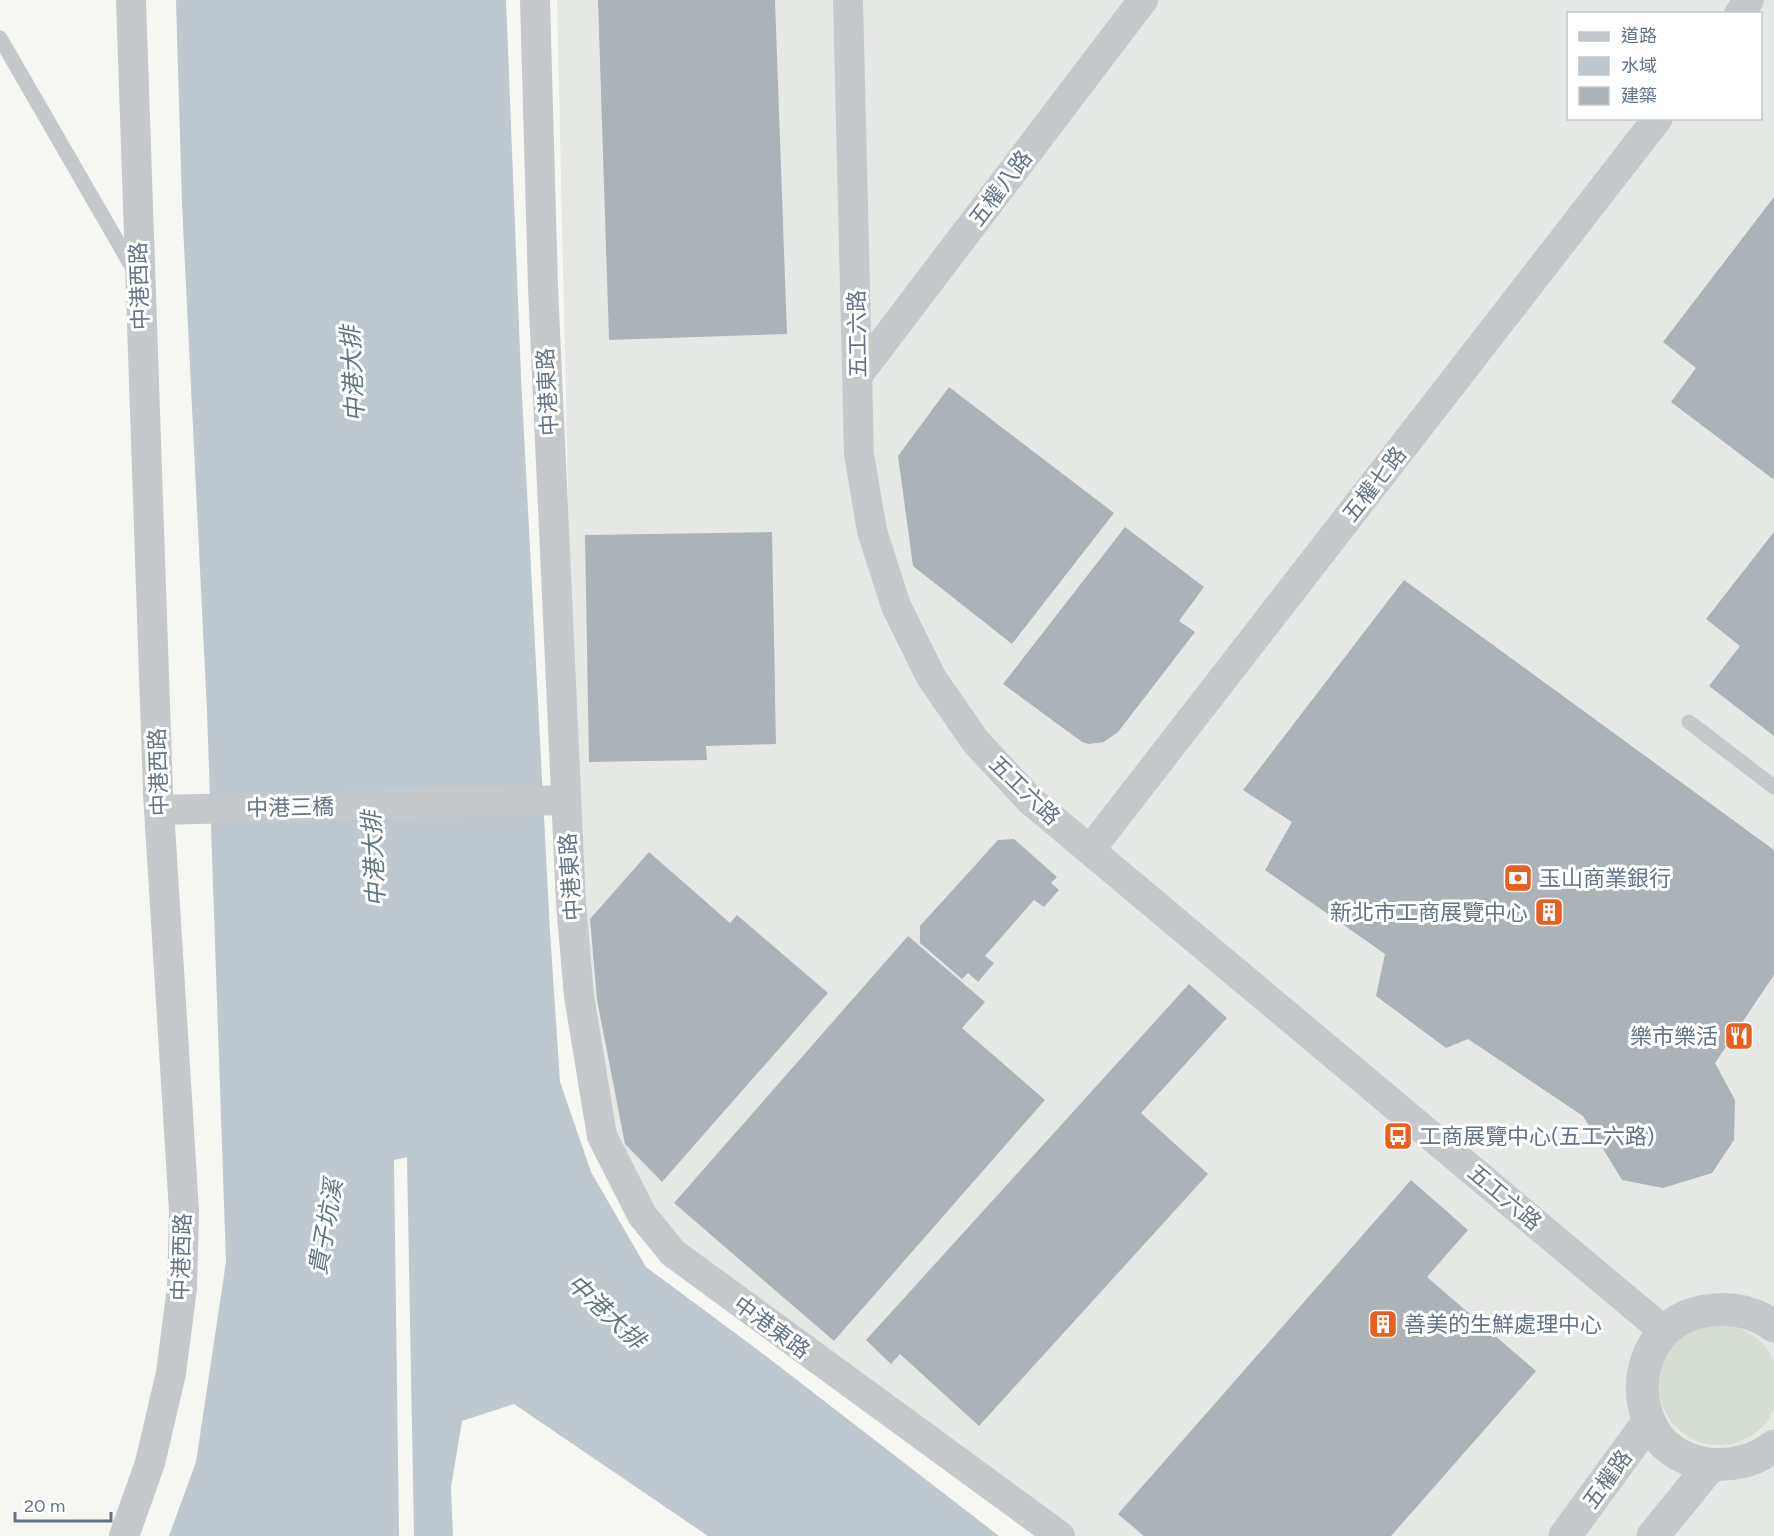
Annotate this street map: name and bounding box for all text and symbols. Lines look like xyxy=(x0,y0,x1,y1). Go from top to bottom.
legend xyxy=(1567,12,1762,120)
text: 道路 xyxy=(1621,25,1657,47)
text: 水域 xyxy=(1621,55,1657,77)
text: 建築 xyxy=(1621,85,1657,107)
street label: 五權八路 xyxy=(963,145,1038,232)
street label: 中港西路 xyxy=(124,242,155,330)
street label: 五工六路 xyxy=(843,290,872,378)
water label: 中港大排 xyxy=(335,322,369,423)
street label: 中港東路 xyxy=(532,347,563,437)
street label: 五權七路 xyxy=(1337,441,1412,527)
street label: 中港西路 xyxy=(143,728,174,816)
street label: 五工六路 xyxy=(984,750,1066,831)
street label: 中港三橋 xyxy=(246,793,334,822)
water label: 中港大排 xyxy=(356,807,390,908)
street label: 中港東路 xyxy=(554,832,587,922)
bank icon: 玉山商業銀行 xyxy=(1502,862,1534,894)
place label: 玉山商業銀行 xyxy=(1539,865,1671,892)
building icon: 新北市工商展覽中心 xyxy=(1533,896,1565,928)
place label: 新北市工商展覽中心 xyxy=(1330,899,1528,926)
restaurant icon: 樂市樂活 xyxy=(1723,1020,1755,1052)
place label: 樂市樂活 xyxy=(1630,1023,1718,1050)
bus stop icon: 工商展覽中心(五工六路) xyxy=(1382,1120,1414,1152)
place label: 工商展覽中心(五工六路) xyxy=(1419,1123,1655,1150)
street label: 五工六路 xyxy=(1462,1159,1547,1236)
water label: 貴子坑溪 xyxy=(303,1174,349,1277)
street label: 中港西路 xyxy=(166,1213,197,1301)
water label: 中港大排 xyxy=(561,1268,654,1357)
street label: 中港東路 xyxy=(728,1291,815,1364)
building icon: 善美的生鮮處理中心 xyxy=(1367,1308,1399,1340)
place label: 善美的生鮮處理中心 xyxy=(1404,1311,1602,1338)
street label: 五權路 xyxy=(1577,1445,1638,1514)
scale bar xyxy=(15,1485,111,1523)
text: 20 m xyxy=(24,1495,65,1517)

